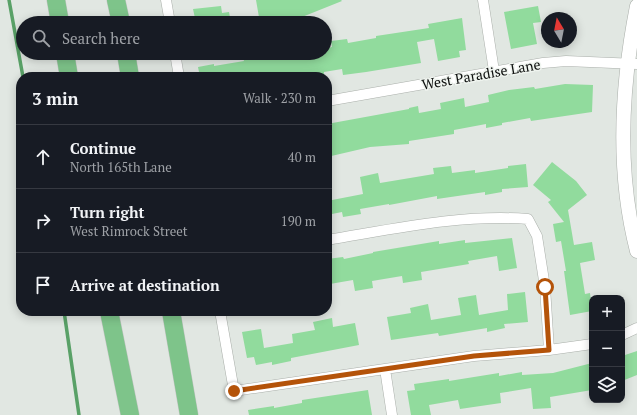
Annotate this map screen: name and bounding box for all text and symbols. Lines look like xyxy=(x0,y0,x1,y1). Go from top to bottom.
north arrow xyxy=(541,12,577,48)
search box xyxy=(16,16,332,60)
icon: search xyxy=(30,27,52,49)
text: Search here xyxy=(62,28,140,48)
street label: West Paradise Lane xyxy=(420,54,542,94)
text: 3 min xyxy=(32,87,79,110)
text: Walk · 230 m xyxy=(243,89,316,107)
text: Continue xyxy=(70,138,136,158)
icon: ahead xyxy=(32,146,54,168)
text: 40 m xyxy=(288,148,316,166)
text: North 165th Lane xyxy=(70,158,172,176)
text: Turn right xyxy=(70,202,145,222)
icon: right xyxy=(32,210,54,232)
text: 190 m xyxy=(281,212,316,230)
text: West Rimrock Street xyxy=(70,222,188,240)
icon: arrive xyxy=(32,274,54,296)
text: Arrive at destination xyxy=(70,275,220,295)
route start xyxy=(536,278,554,296)
map controls xyxy=(589,295,625,403)
button: + xyxy=(589,295,625,331)
button: − xyxy=(589,331,625,367)
button: layers xyxy=(589,367,625,403)
route end xyxy=(225,382,243,400)

